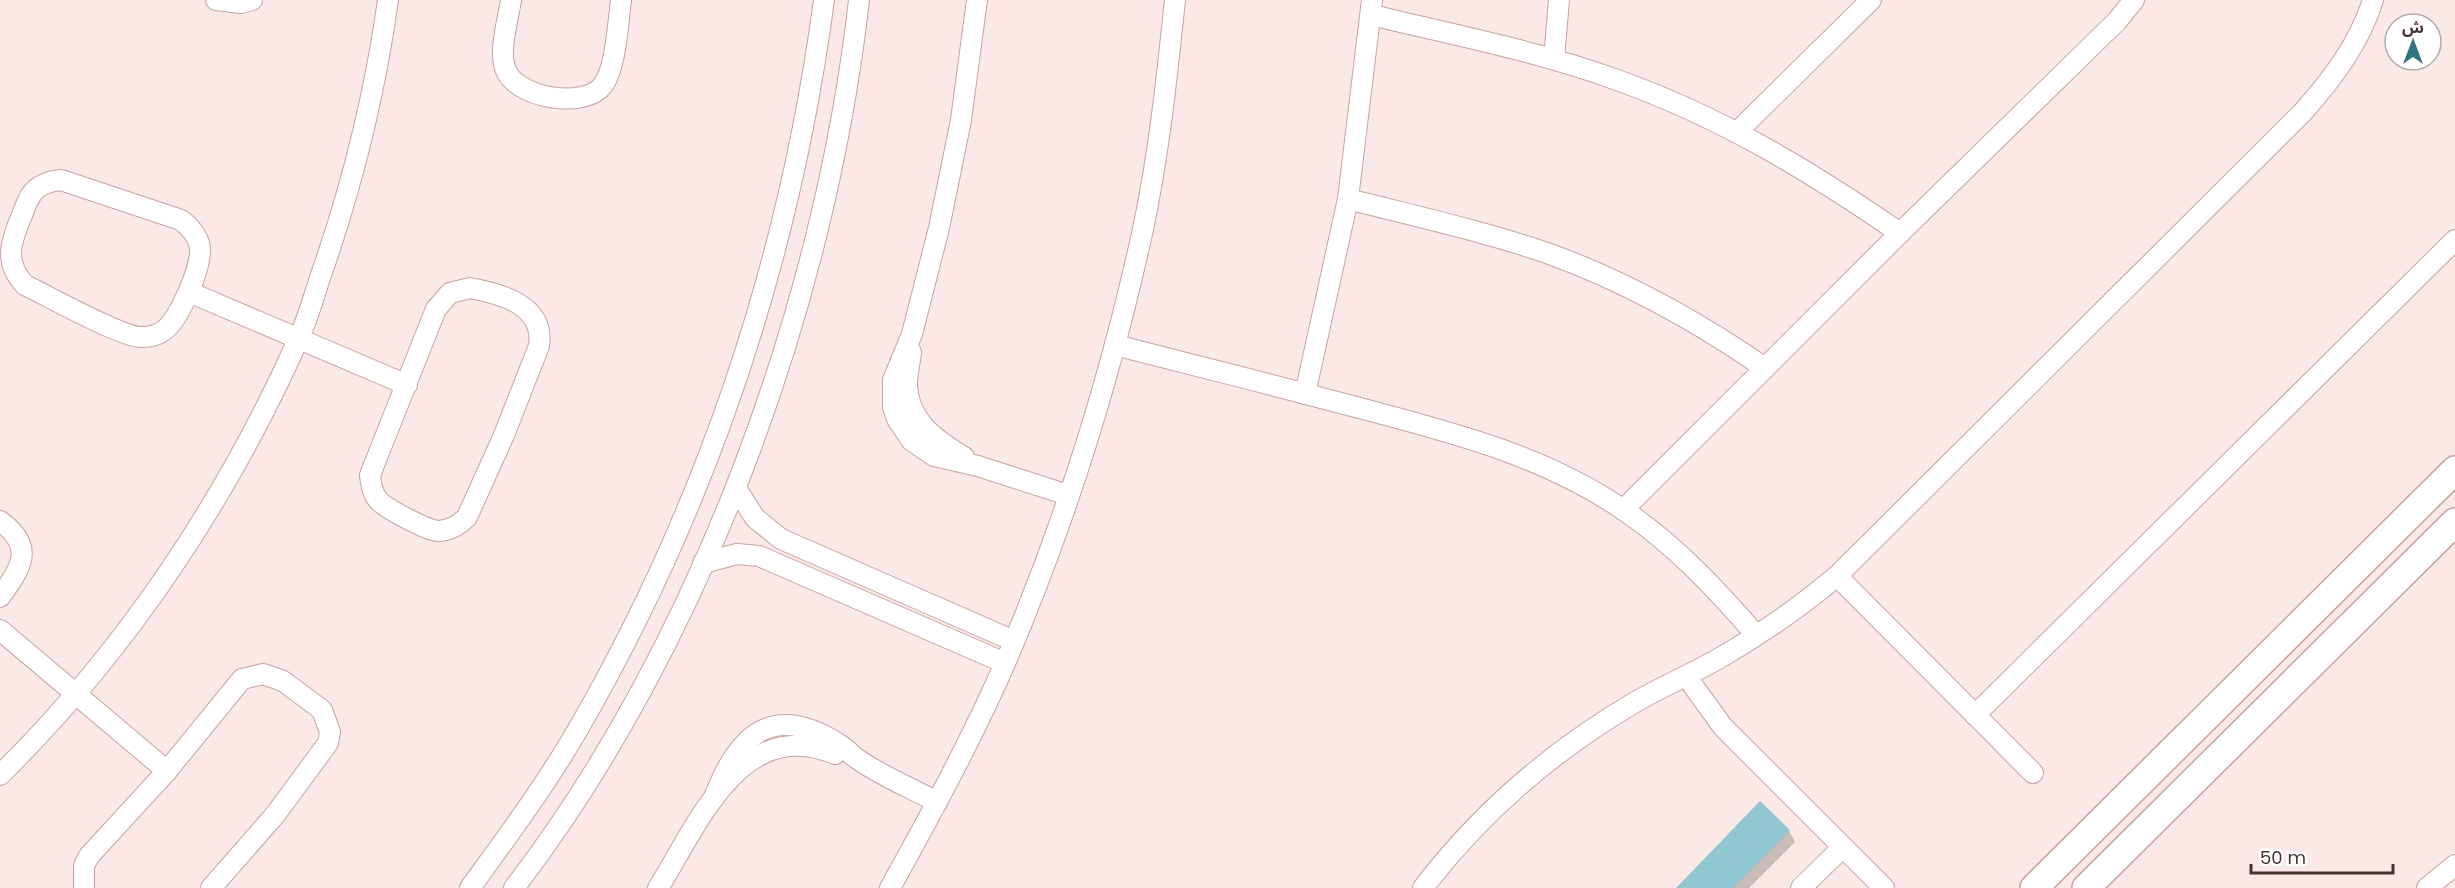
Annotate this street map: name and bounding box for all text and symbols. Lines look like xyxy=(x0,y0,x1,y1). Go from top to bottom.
north arrow xyxy=(2383,12,2443,72)
text: ش xyxy=(2402,16,2424,39)
scale bar xyxy=(2251,837,2394,875)
text: 50 m xyxy=(2260,845,2306,870)

